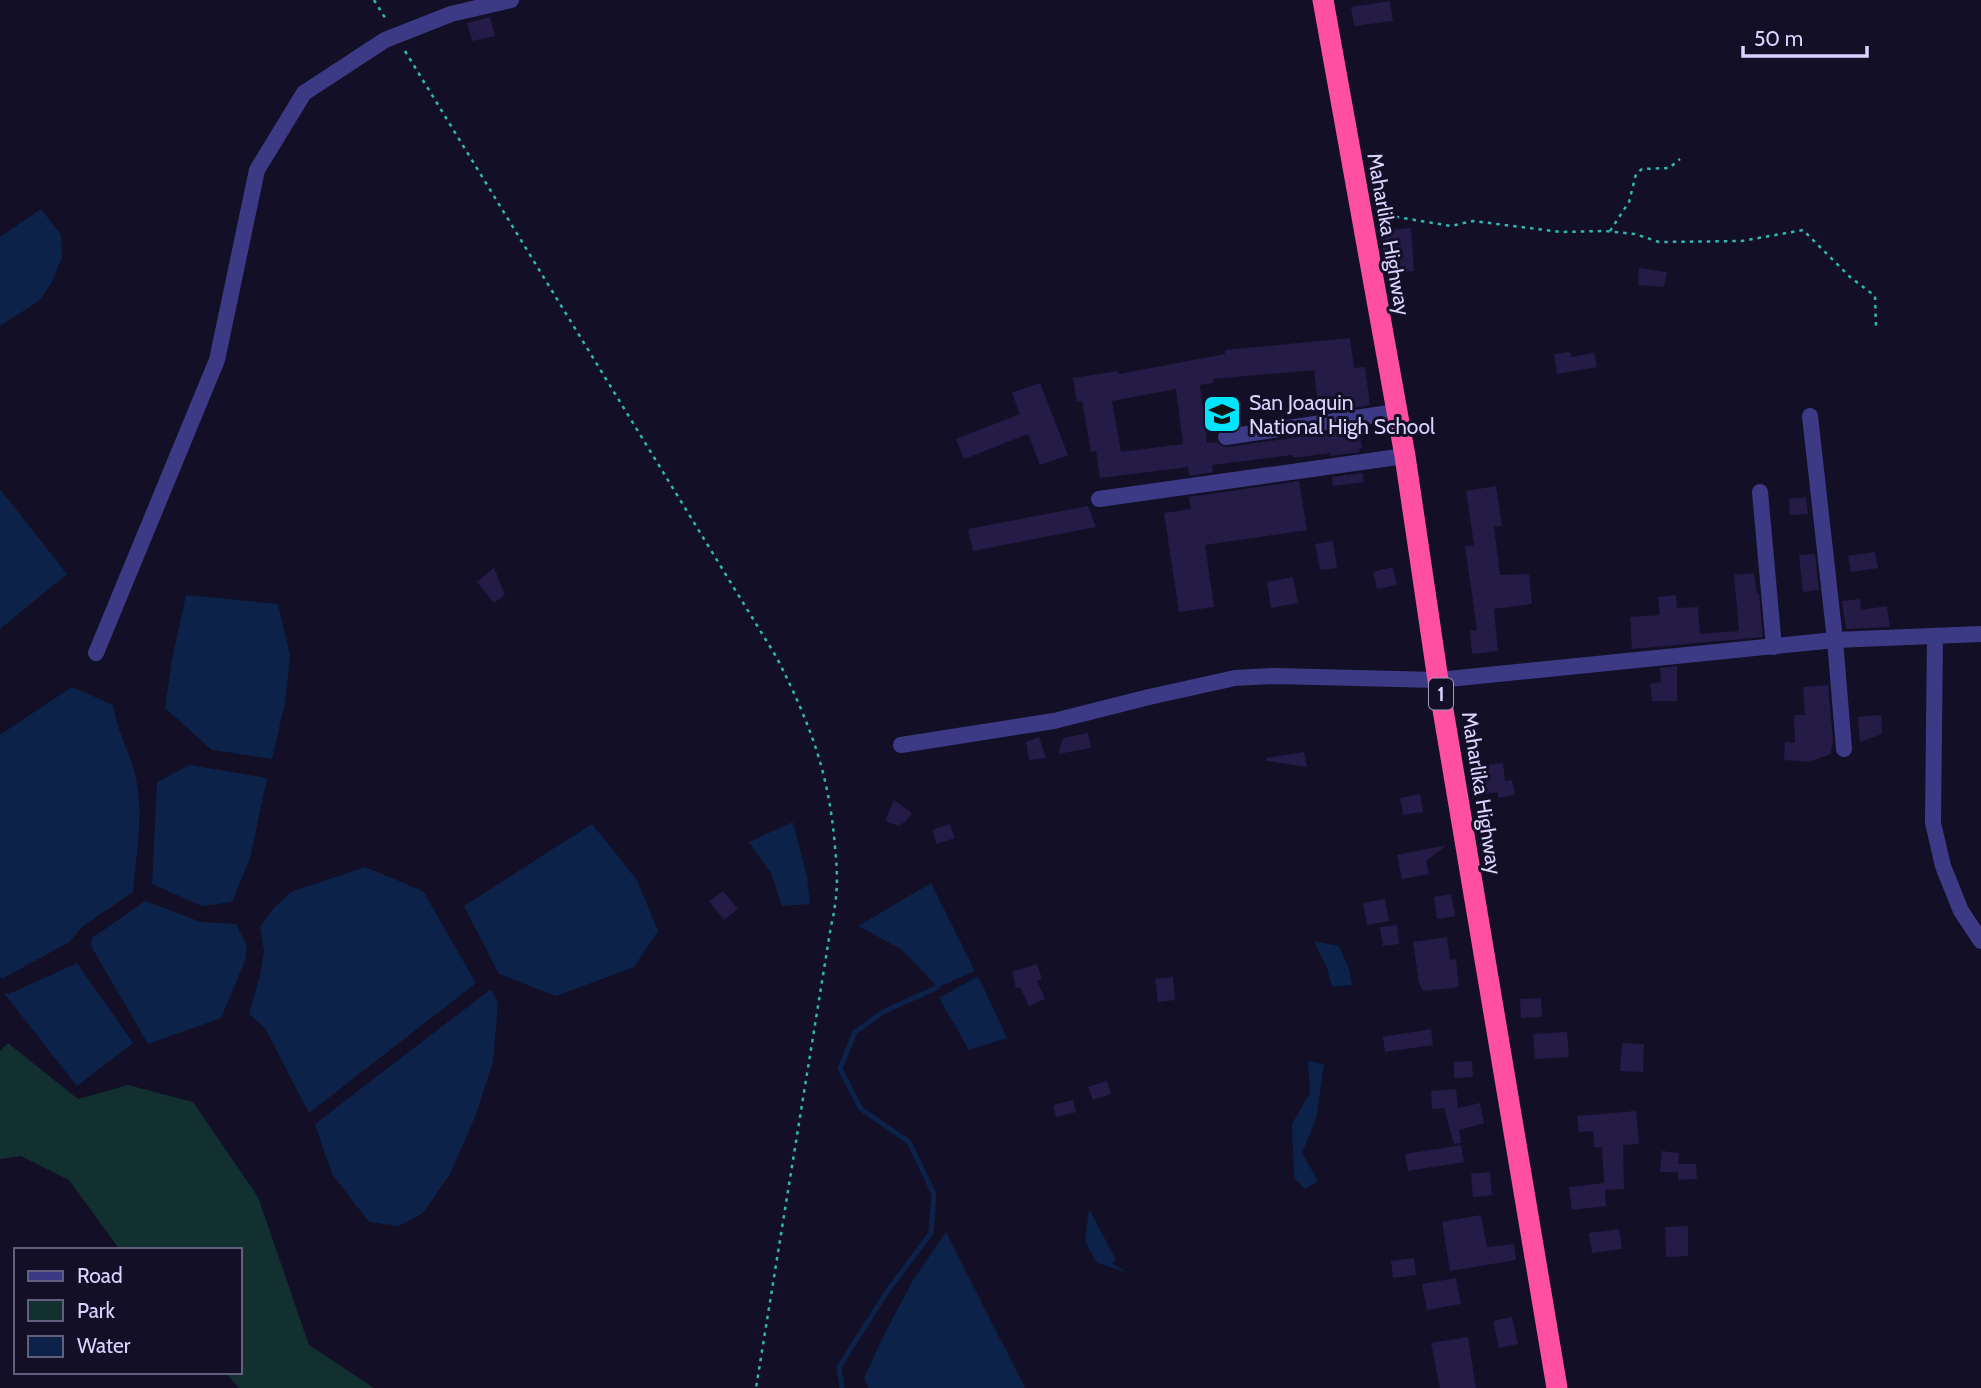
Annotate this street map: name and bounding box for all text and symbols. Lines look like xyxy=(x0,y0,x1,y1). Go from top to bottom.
scale bar xyxy=(1743,14,1867,58)
text: 50 m xyxy=(1754,26,1803,51)
street label: Maharlika Highway xyxy=(1362,151,1416,318)
place label: San Joaquin National High School xyxy=(1249,390,1435,439)
school or university icon: San Joaquin National High School xyxy=(1201,393,1243,435)
road number: 1 xyxy=(1429,678,1453,709)
street label: Maharlika Highway xyxy=(1457,710,1507,877)
legend xyxy=(14,1248,242,1374)
text: Road xyxy=(77,1263,123,1288)
text: Park xyxy=(77,1298,115,1323)
text: Water xyxy=(77,1333,131,1358)

